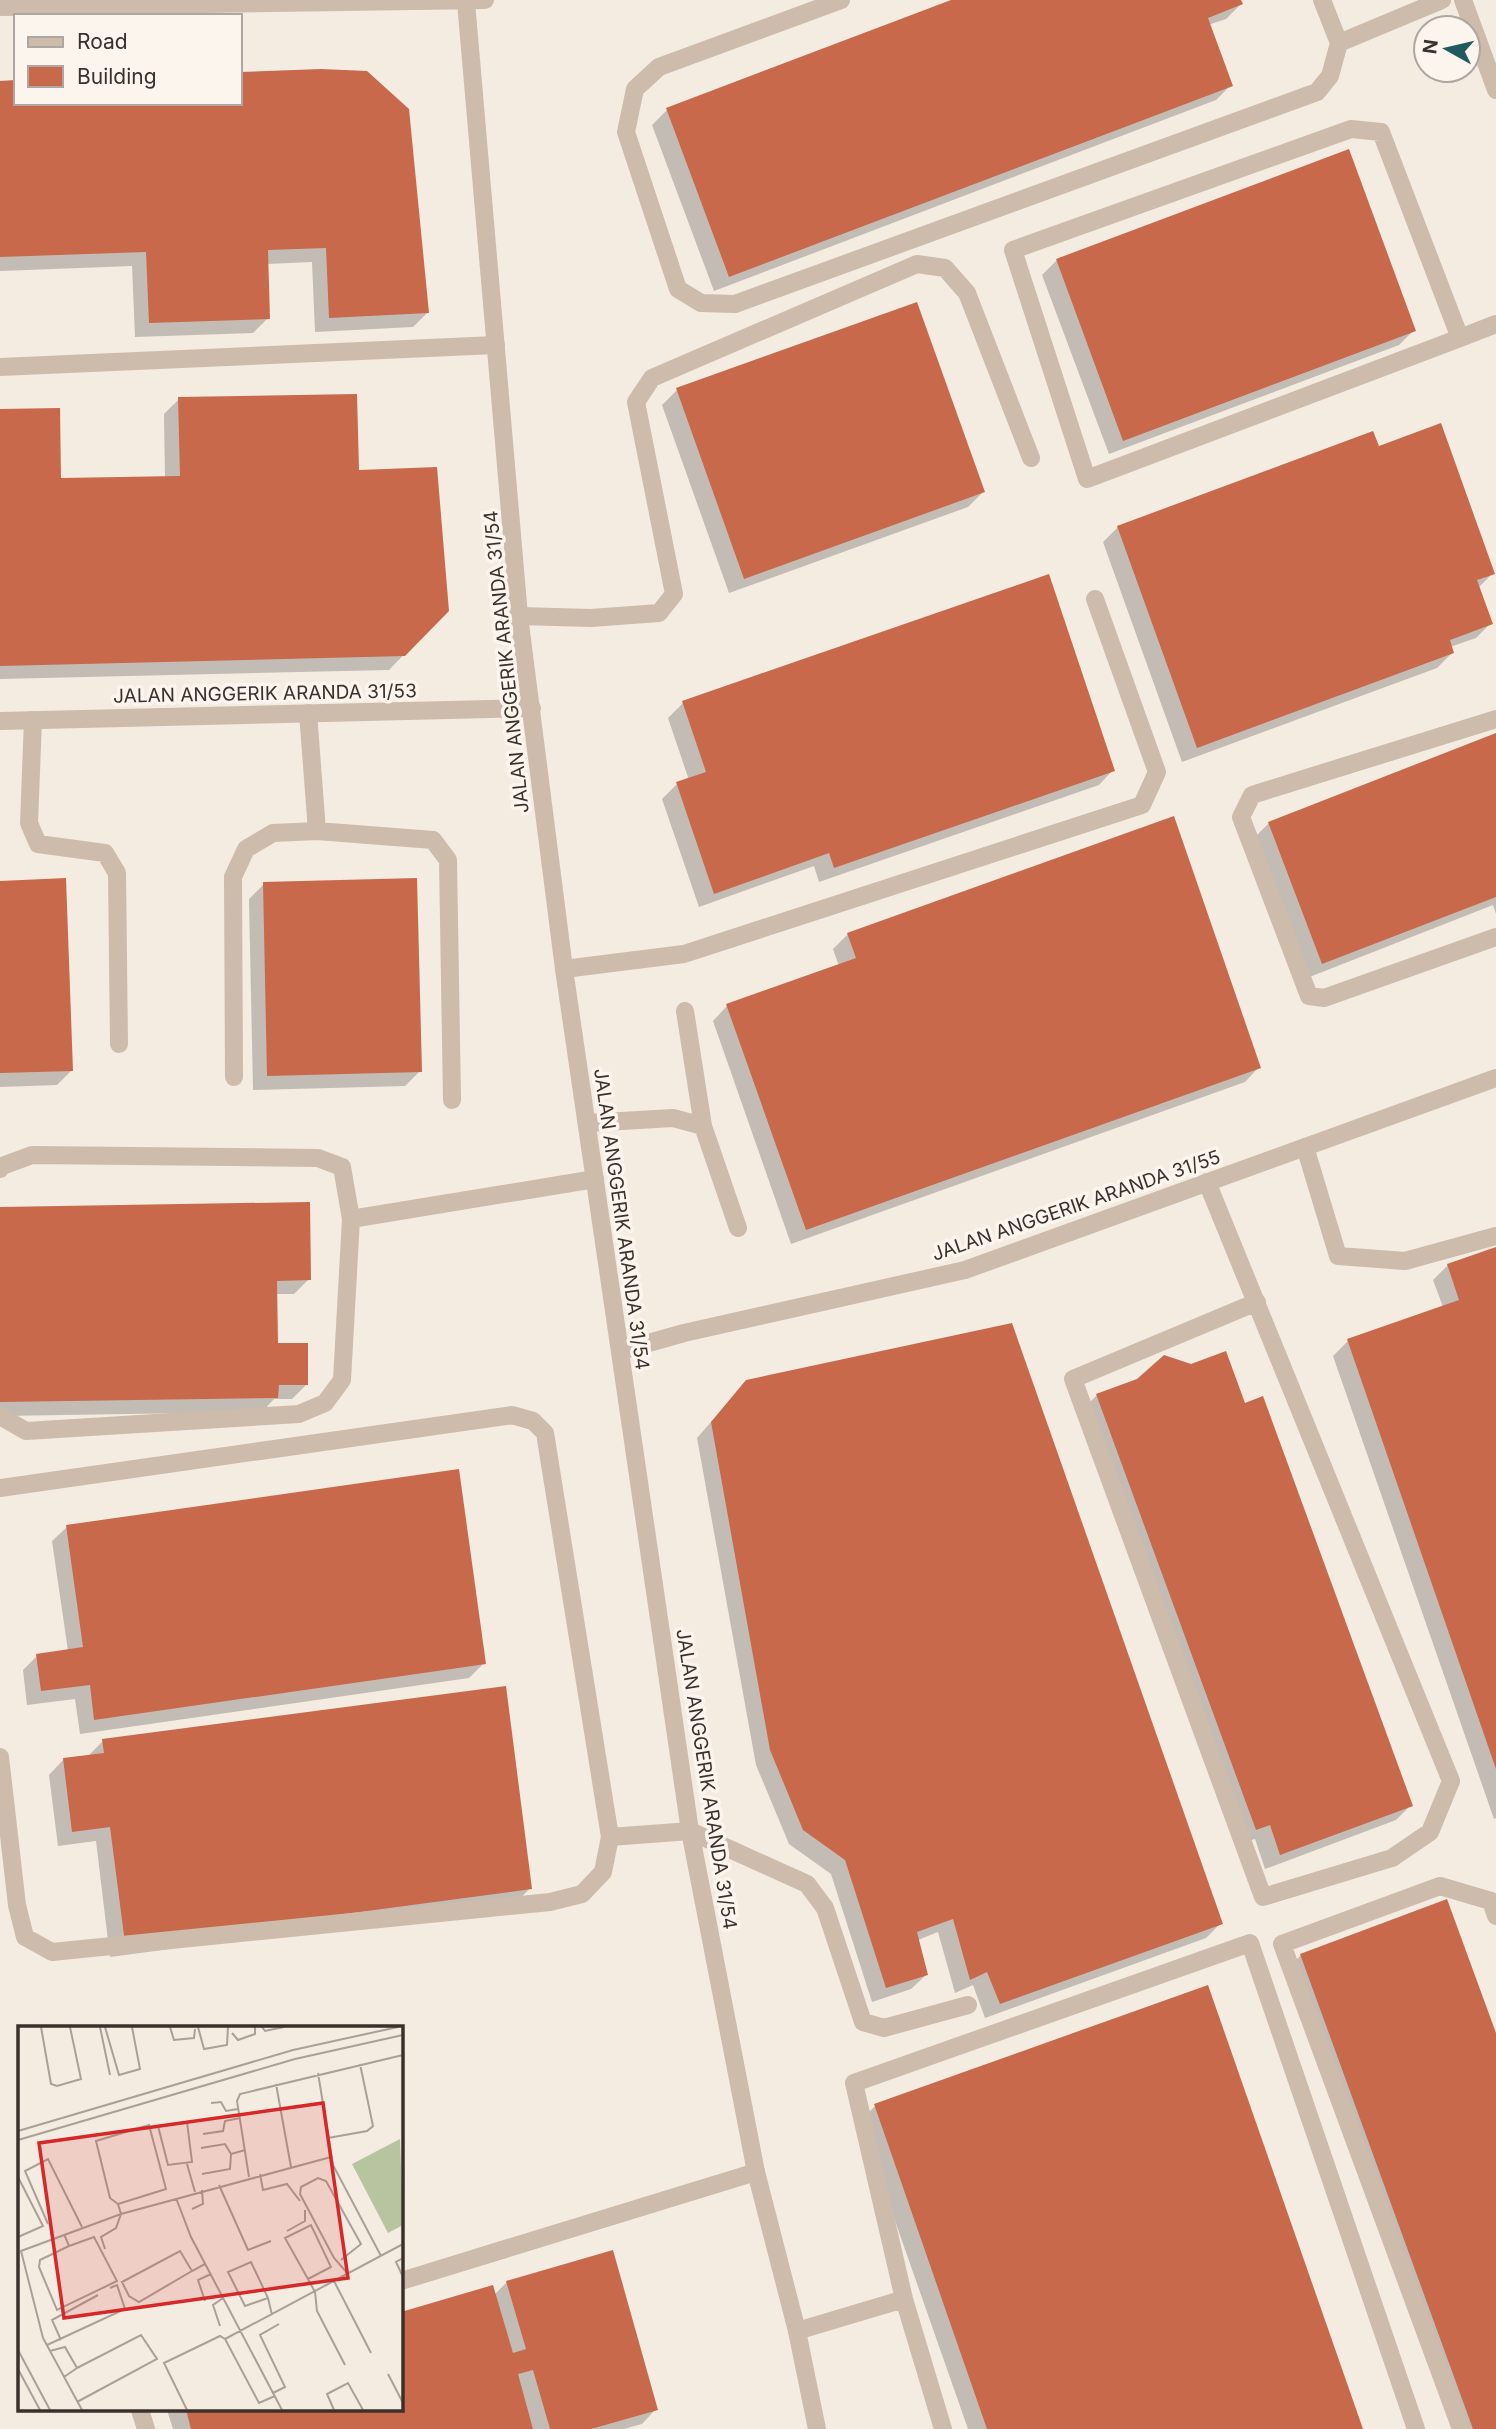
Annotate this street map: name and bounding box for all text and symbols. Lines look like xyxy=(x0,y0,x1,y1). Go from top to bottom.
legend xyxy=(14,14,242,105)
north arrow xyxy=(1412,14,1482,84)
text: Road xyxy=(77,29,128,54)
text: N xyxy=(1418,38,1443,55)
text: Building xyxy=(77,64,157,89)
street label: JALAN ANGGERIK ARANDA 31/54 xyxy=(479,510,534,814)
street label: JALAN ANGGERIK ARANDA 31/53 xyxy=(113,679,417,708)
street label: JALAN ANGGERIK ARANDA 31/54 xyxy=(589,1067,654,1371)
street label: JALAN ANGGERIK ARANDA 31/55 xyxy=(929,1145,1223,1266)
street label: JALAN ANGGERIK ARANDA 31/54 xyxy=(671,1627,742,1931)
inset map xyxy=(18,2026,402,2412)

